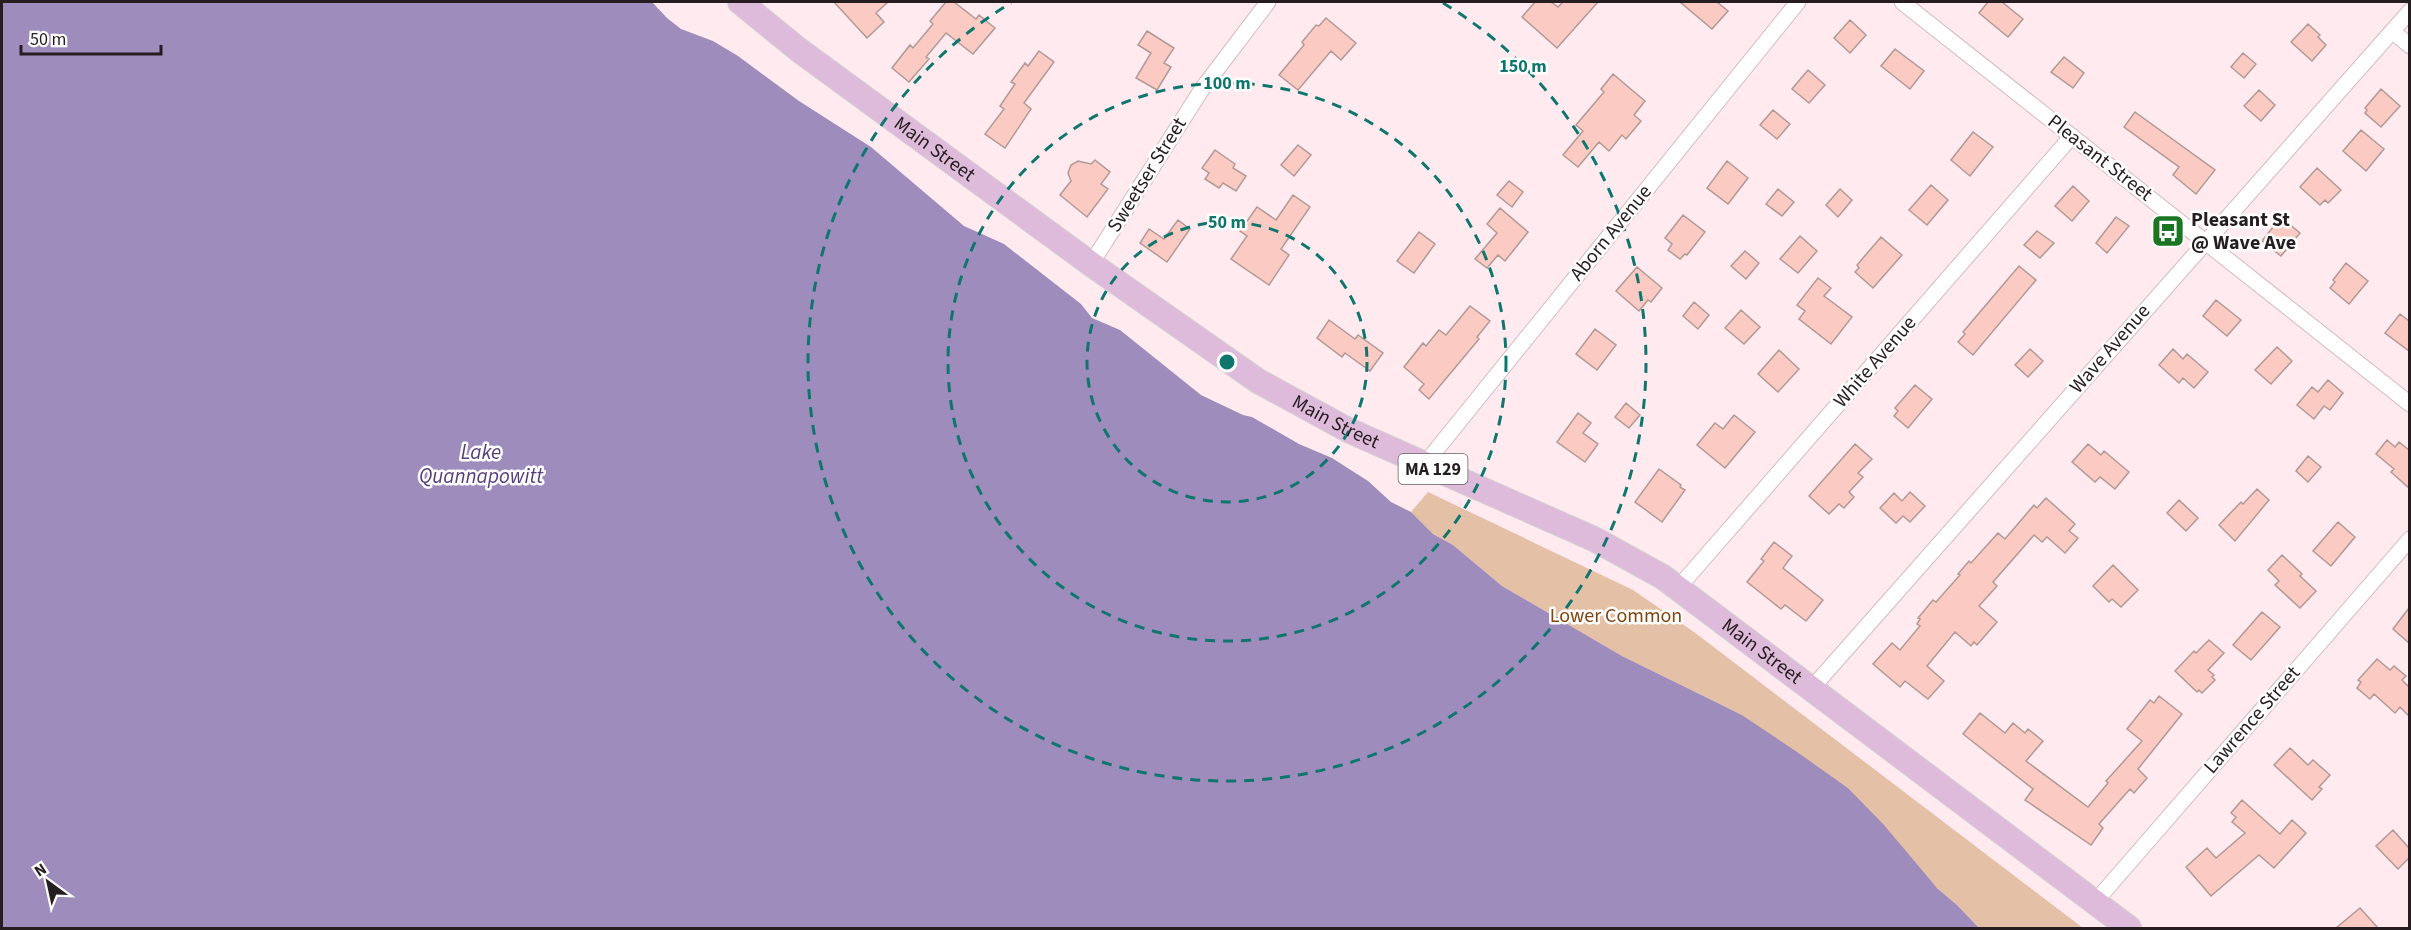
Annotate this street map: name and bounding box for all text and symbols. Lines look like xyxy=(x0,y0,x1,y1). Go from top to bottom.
scale bar xyxy=(21,18,160,56)
text: 50 m xyxy=(30,27,66,52)
text: 150 m xyxy=(1499,54,1547,79)
text: 100 m xyxy=(1203,71,1251,96)
street label: Pleasant Street xyxy=(2042,108,2159,208)
street label: Main Street xyxy=(888,110,981,189)
street label: Sweetser Street xyxy=(1101,112,1194,238)
street label: Aborn Avenue xyxy=(1564,179,1659,287)
place label: Pleasant St @ Wave Ave xyxy=(2191,206,2296,257)
text: 50 m xyxy=(1208,210,1246,235)
bus stop icon: Pleasant St @ Wave Ave xyxy=(2150,213,2186,249)
street label: Wave Avenue xyxy=(2063,298,2157,400)
street label: White Avenue xyxy=(1827,310,1923,414)
centre of rings xyxy=(1217,352,1237,372)
street label: Main Street xyxy=(1287,388,1384,456)
water label: Lake Quannapowitt xyxy=(419,437,544,491)
road number: MA 129 xyxy=(1398,454,1468,484)
park label: Lower Common xyxy=(1550,602,1682,630)
street label: Main Street xyxy=(1716,612,1808,691)
street label: Lawrence Street xyxy=(2197,660,2307,780)
north arrow xyxy=(18,852,78,912)
text: N xyxy=(30,858,51,882)

